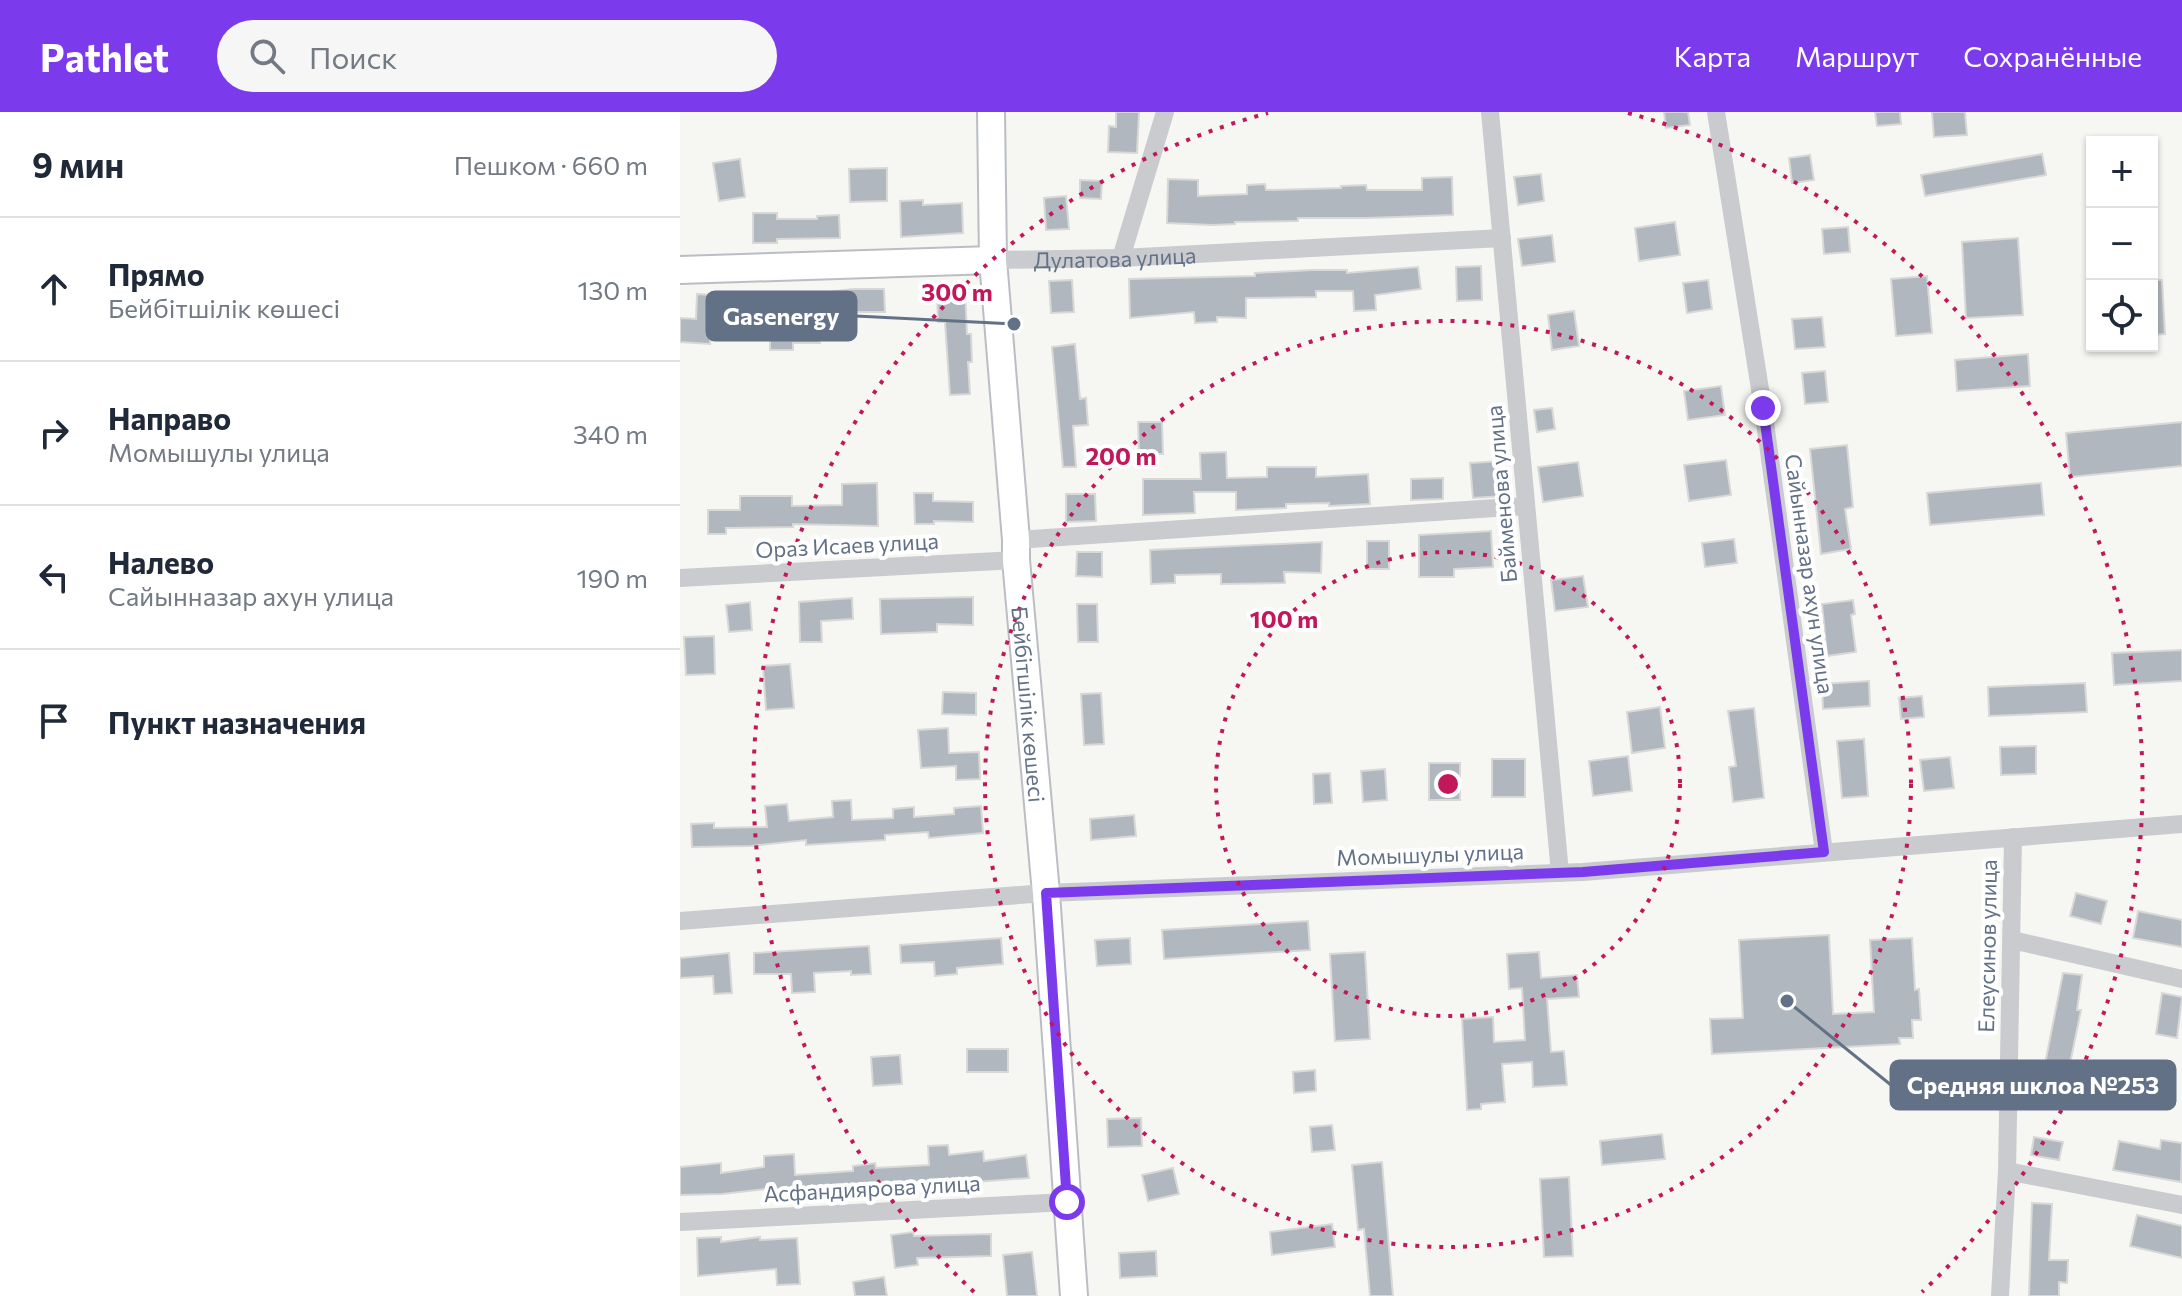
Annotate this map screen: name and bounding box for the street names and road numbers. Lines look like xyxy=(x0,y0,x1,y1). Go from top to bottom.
street label: Дулатова улица xyxy=(1033,241,1197,273)
street label: Байменова улица xyxy=(1480,404,1522,584)
street label: Сайынназар ахун улица xyxy=(1780,452,1840,696)
street label: Ораз Исаев улица xyxy=(755,527,939,563)
street label: Бейбітшілік көшесі xyxy=(1007,605,1051,804)
street label: Момышулы улица xyxy=(1336,837,1524,871)
street label: Елеусинов улица xyxy=(1972,859,2002,1033)
street label: Асфандиярова улица xyxy=(763,1169,981,1207)

